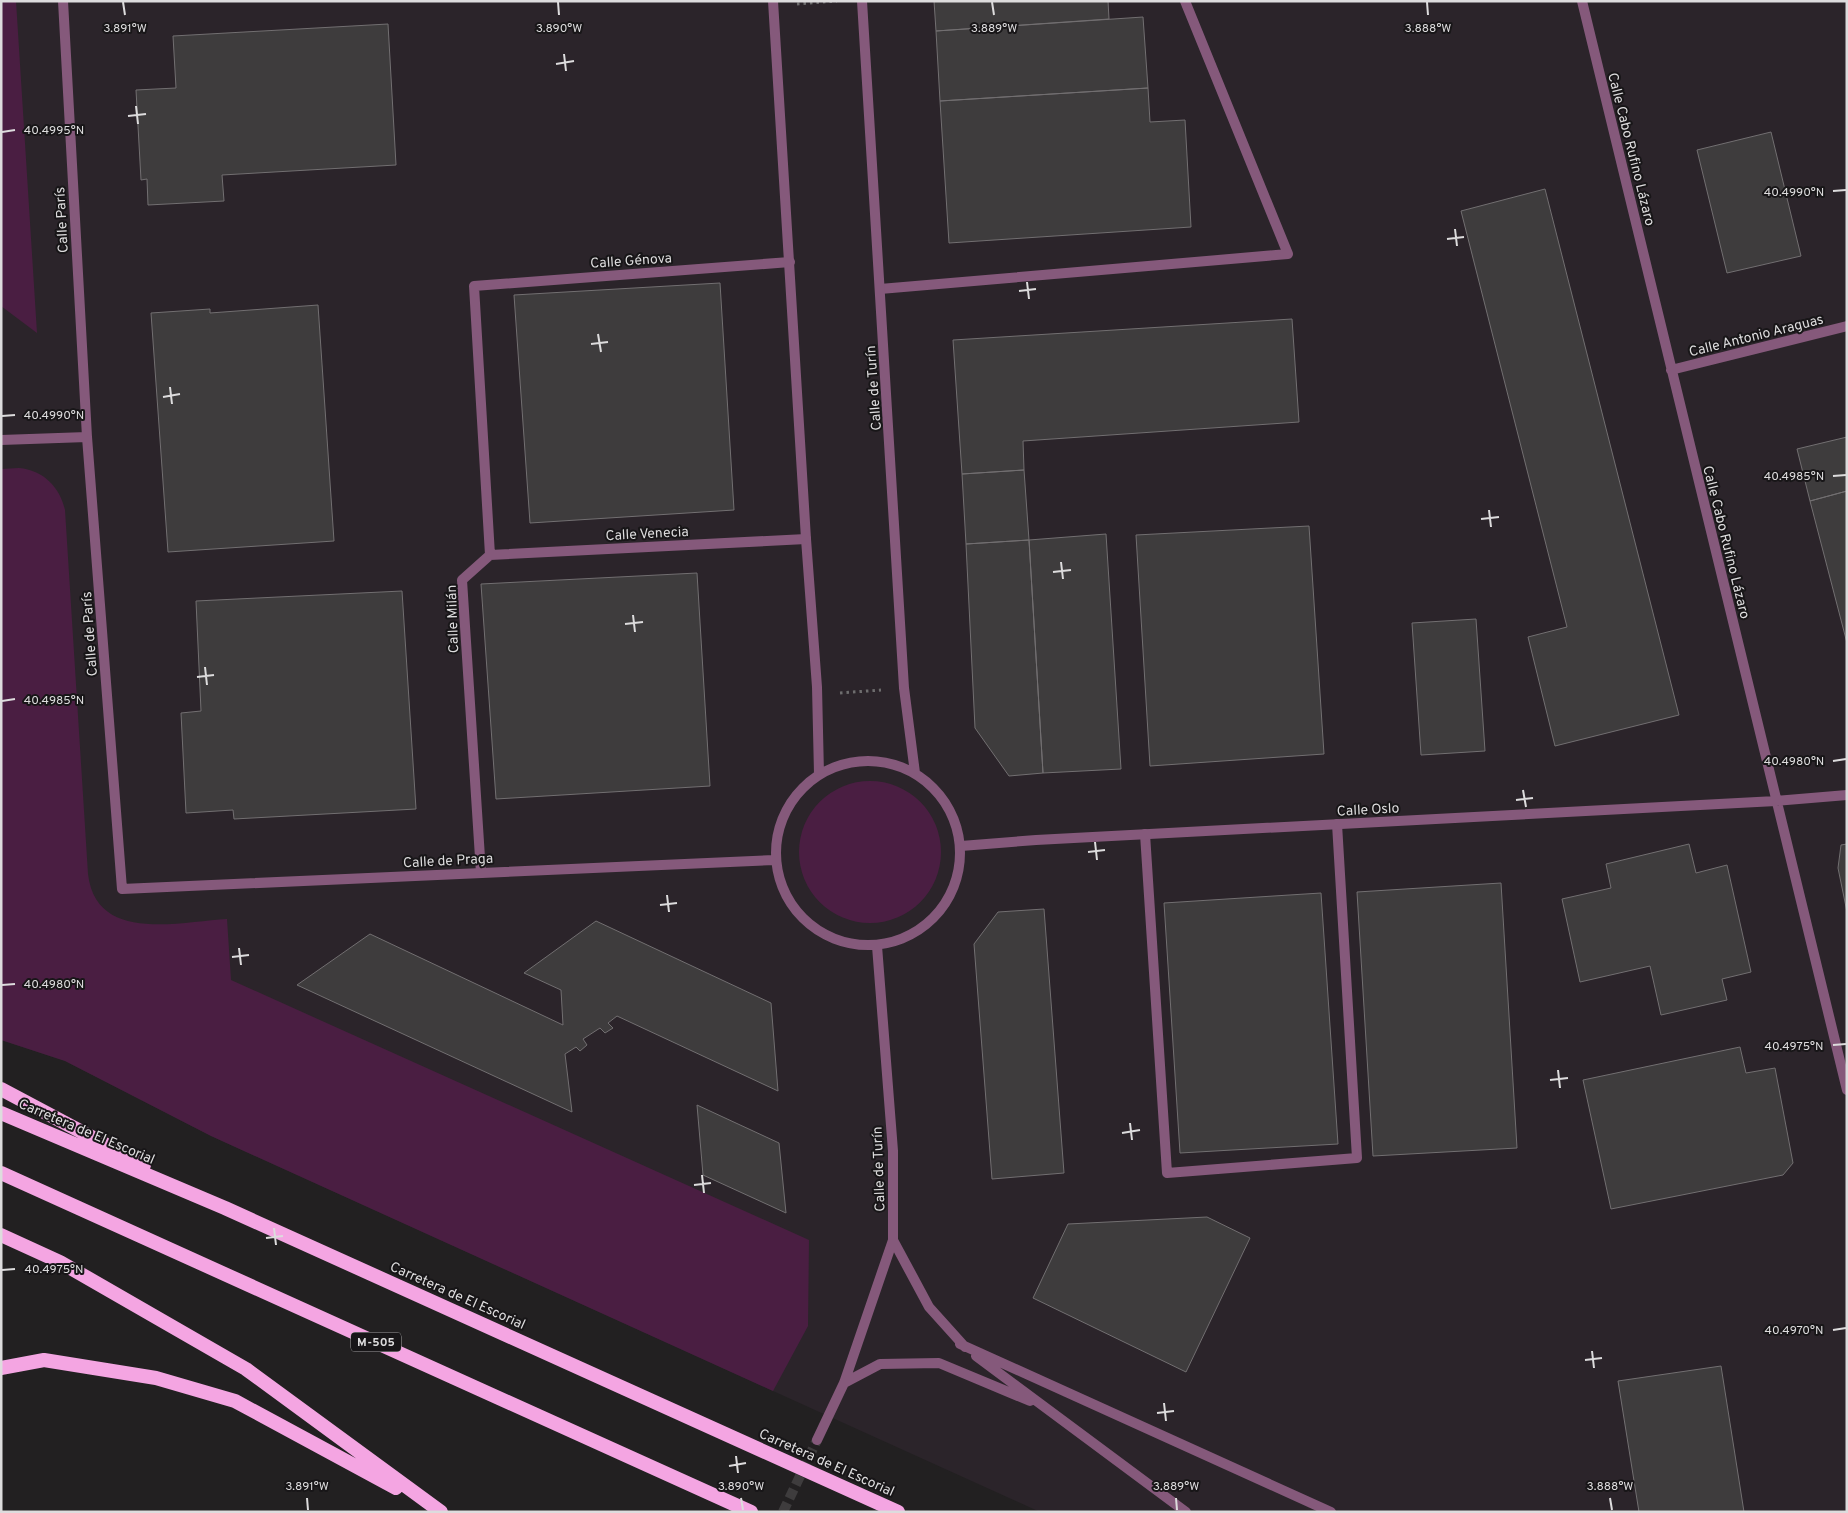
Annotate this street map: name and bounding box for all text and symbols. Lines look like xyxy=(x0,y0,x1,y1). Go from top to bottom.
text: 3.891°W xyxy=(103,21,147,37)
text: 3.890°W xyxy=(536,21,582,37)
text: 3.889°W xyxy=(971,21,1017,37)
text: 3.888°W xyxy=(1405,21,1451,37)
street label: Calle Cabo Rufino Lázaro xyxy=(1603,71,1658,228)
text: 40.4995°N xyxy=(24,123,84,139)
text: 40.4990°N xyxy=(1764,185,1824,201)
street label: Calle París xyxy=(52,186,73,253)
street label: Calle Génova xyxy=(590,250,673,273)
street label: Calle Antonio Araguas xyxy=(1687,312,1825,361)
street label: Calle de Turín xyxy=(863,345,886,431)
text: 40.4990°N xyxy=(24,408,84,424)
street label: Calle Cabo Rufino Lázaro xyxy=(1698,464,1753,621)
text: 40.4985°N xyxy=(1764,469,1824,485)
street label: Calle Venecia xyxy=(605,524,689,545)
street label: Calle Milán xyxy=(444,585,463,653)
street label: Calle de París xyxy=(79,591,102,677)
text: 40.4985°N xyxy=(24,693,84,709)
text: 40.4980°N xyxy=(1764,754,1824,770)
street label: Calle Oslo xyxy=(1336,800,1400,821)
street label: Calle de Praga xyxy=(403,851,494,872)
text: 40.4980°N xyxy=(24,977,84,993)
text: 40.4975°N xyxy=(1764,1039,1824,1055)
street label: Carretera de El Escorial xyxy=(16,1096,157,1169)
street label: Calle de Turín xyxy=(870,1126,889,1212)
street label: Carretera de El Escorial xyxy=(387,1259,528,1334)
text: 40.4975°N xyxy=(24,1262,84,1278)
text: 40.4970°N xyxy=(1765,1323,1823,1339)
road number: M-505 xyxy=(351,1332,401,1351)
street label: Carretera de El Escorial xyxy=(756,1426,897,1501)
text: 3.891°W xyxy=(285,1479,329,1495)
text: 3.890°W xyxy=(718,1479,764,1495)
text: 3.889°W xyxy=(1153,1479,1199,1495)
text: 3.888°W xyxy=(1587,1479,1633,1495)

